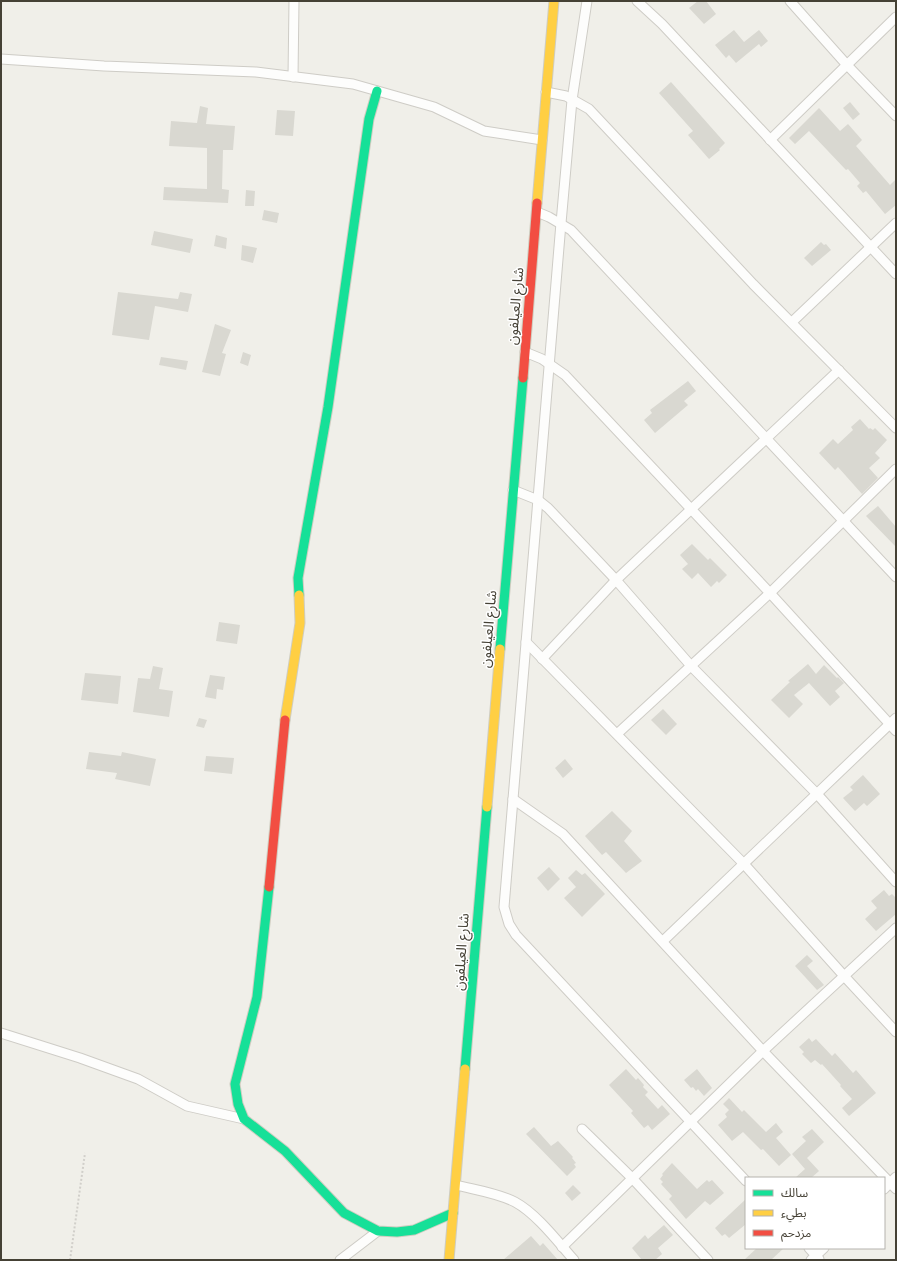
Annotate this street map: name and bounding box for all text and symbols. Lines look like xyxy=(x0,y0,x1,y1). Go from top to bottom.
street label: شارع العيلفون xyxy=(503,266,529,346)
street label: شارع العيلفون xyxy=(476,589,502,669)
street label: شارع العيلفون xyxy=(449,913,475,992)
legend xyxy=(745,1177,885,1249)
text: سالك xyxy=(781,1185,808,1201)
text: بطيء xyxy=(781,1205,807,1223)
text: مزدحم xyxy=(781,1225,811,1242)

